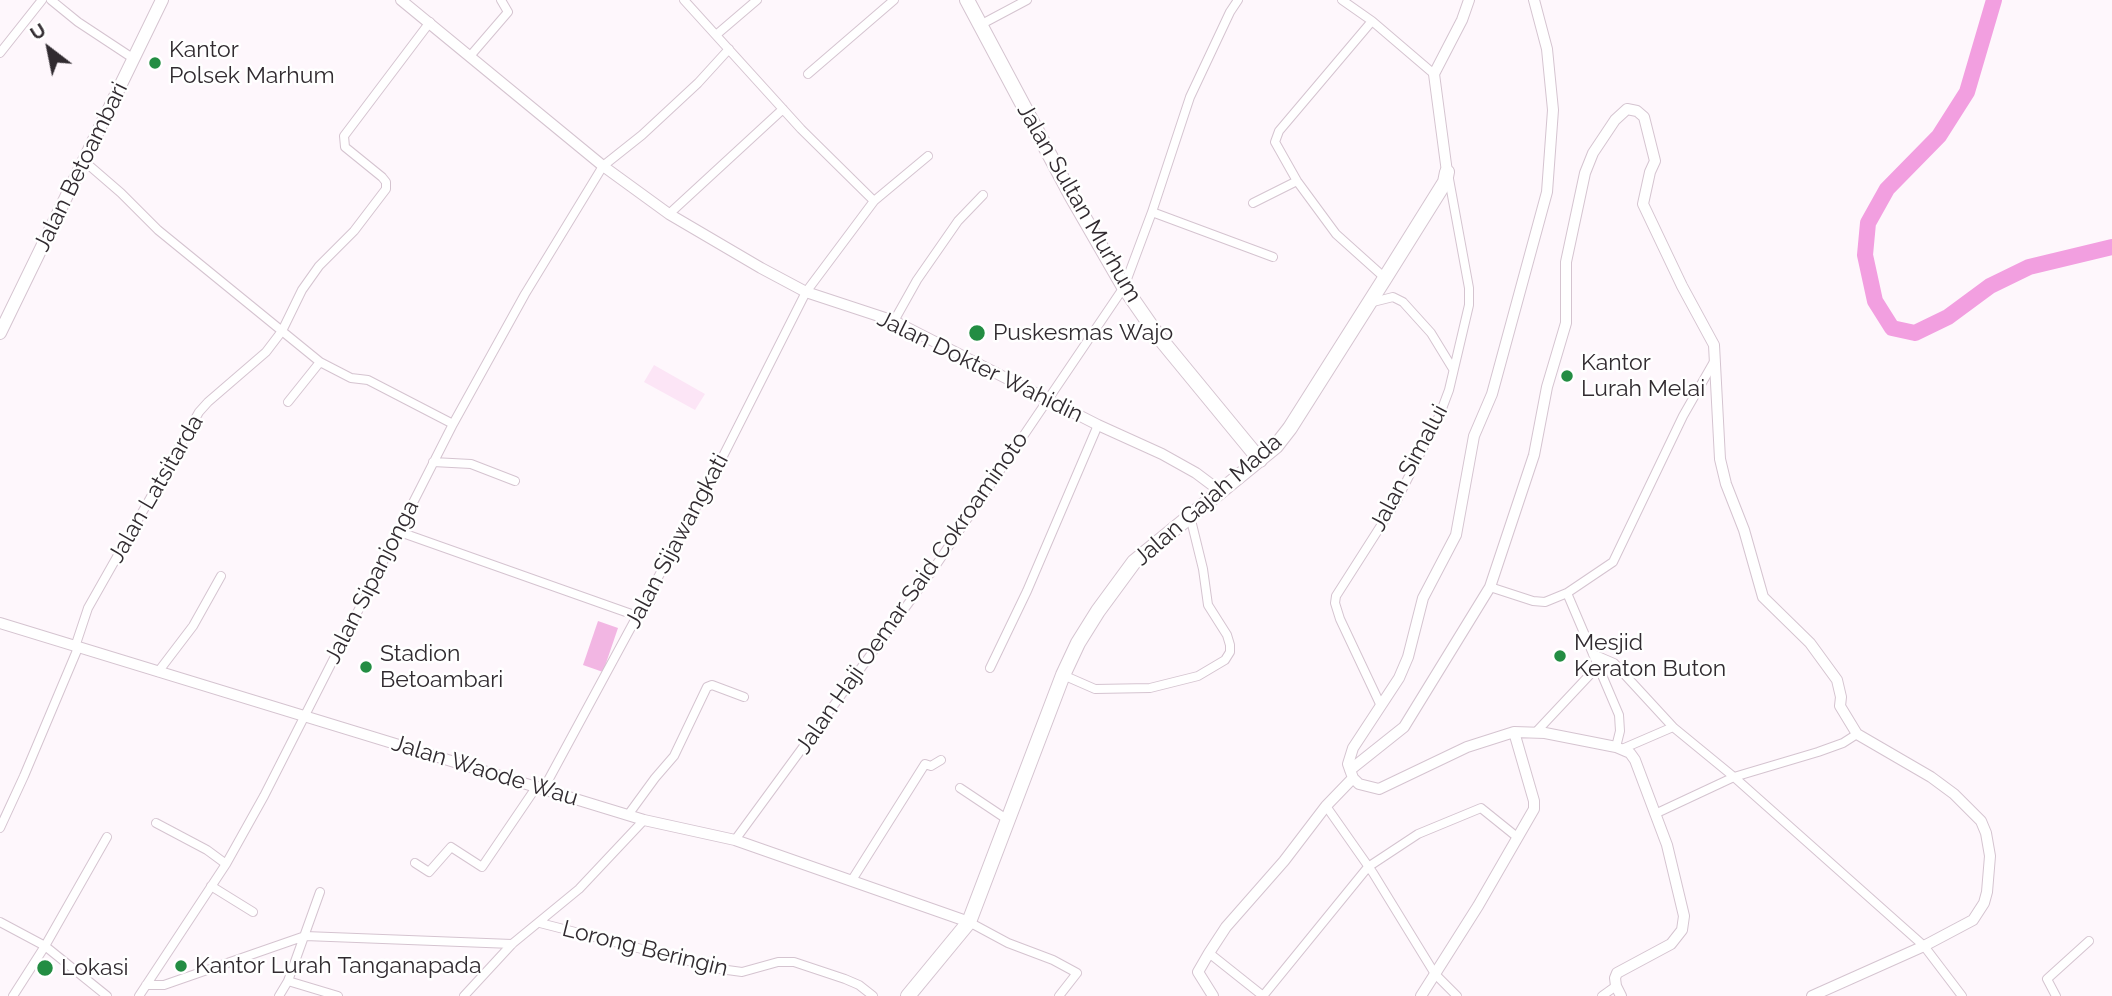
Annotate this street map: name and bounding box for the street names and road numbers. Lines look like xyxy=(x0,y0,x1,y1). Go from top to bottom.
street label: Jalan Betoambari xyxy=(28,78,134,256)
street label: Jalan Sultan Murhum xyxy=(1011,99,1147,307)
street label: Jalan Dokter Wahidin xyxy=(873,305,1087,429)
street label: Jalan Simalui xyxy=(1364,400,1454,536)
street label: Jalan Latsitarda xyxy=(103,410,209,568)
street label: Jalan Haji Oemar Said Cokroaminoto xyxy=(790,427,1034,759)
street label: Jalan Gajah Mada xyxy=(1128,428,1288,572)
street label: Jalan Sijawangkati xyxy=(619,449,735,633)
street label: Jalan Sipanjonga xyxy=(319,496,425,668)
street label: Jalan Waode Wau xyxy=(389,730,581,812)
street label: Lorong Beringin xyxy=(559,915,731,983)

